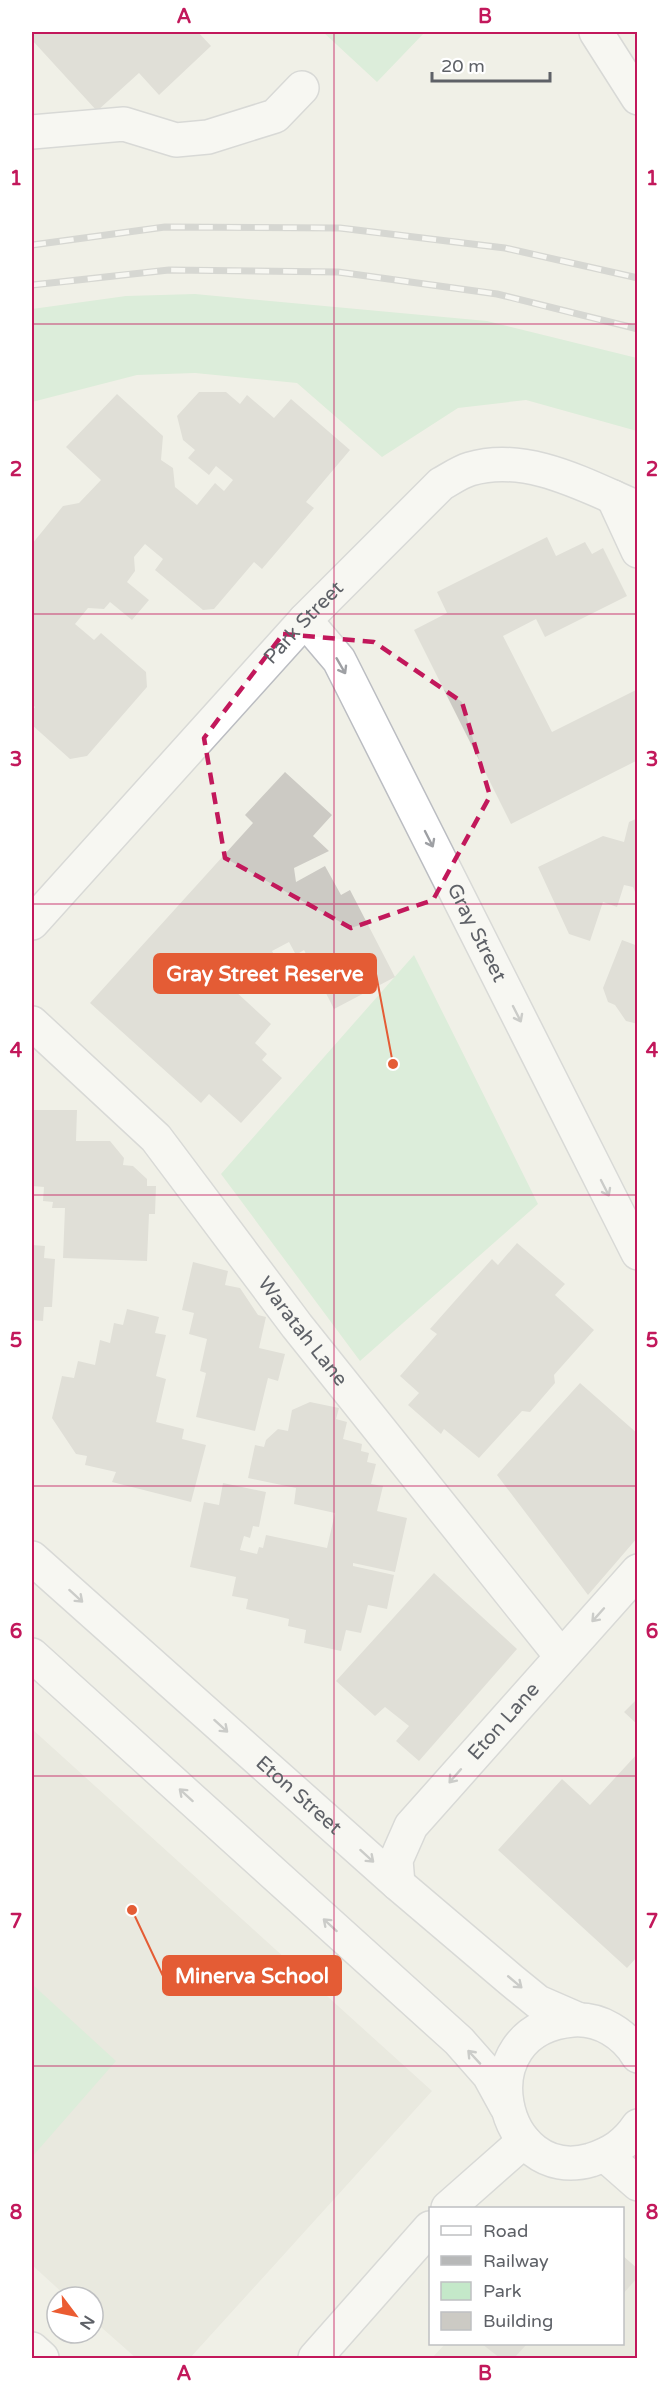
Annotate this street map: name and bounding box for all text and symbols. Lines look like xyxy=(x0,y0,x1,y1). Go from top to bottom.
text: A xyxy=(177,5,192,29)
text: B xyxy=(478,5,492,29)
scale bar xyxy=(432,45,550,83)
text: 20 m xyxy=(441,55,485,77)
text: 1 xyxy=(10,167,22,191)
text: 1 xyxy=(646,167,658,191)
text: 2 xyxy=(10,458,22,482)
text: 2 xyxy=(646,458,658,482)
street label: Park Street xyxy=(259,576,349,669)
one-way arrow xyxy=(336,656,347,674)
text: 3 xyxy=(10,748,22,772)
text: 3 xyxy=(646,748,658,772)
one-way arrow xyxy=(424,830,436,848)
street label: Gray Street xyxy=(442,880,512,986)
callout: Gray Street Reserve xyxy=(154,954,376,993)
text: Gray Street Reserve xyxy=(166,962,364,987)
one-way arrow xyxy=(512,1004,523,1022)
text: 4 xyxy=(10,1039,23,1063)
text: 4 xyxy=(646,1039,659,1063)
one-way arrow xyxy=(599,1178,611,1196)
street label: Waratah Lane xyxy=(253,1272,352,1391)
text: 5 xyxy=(10,1329,22,1353)
text: 5 xyxy=(646,1329,658,1353)
one-way arrow xyxy=(68,1589,83,1603)
one-way arrow xyxy=(591,1607,605,1622)
text: 6 xyxy=(10,1620,22,1644)
text: 6 xyxy=(646,1620,658,1644)
street label: Eton Lane xyxy=(463,1678,545,1765)
one-way arrow xyxy=(213,1719,228,1733)
street label: Eton Street xyxy=(251,1751,347,1840)
one-way arrow xyxy=(448,1768,462,1783)
one-way arrow xyxy=(178,1788,193,1802)
one-way arrow xyxy=(359,1849,374,1863)
text: 7 xyxy=(10,1910,22,1934)
text: 7 xyxy=(646,1910,658,1934)
one-way arrow xyxy=(323,1918,338,1932)
callout: Minerva School xyxy=(163,1956,341,1995)
text: Minerva School xyxy=(175,1964,329,1989)
one-way arrow xyxy=(507,1976,523,1989)
one-way arrow xyxy=(467,2050,481,2065)
text: 8 xyxy=(10,2201,22,2225)
text: 8 xyxy=(646,2201,658,2225)
legend xyxy=(429,2207,624,2345)
text: Road xyxy=(483,2220,528,2242)
text: Railway xyxy=(483,2250,549,2272)
text: Park xyxy=(483,2280,522,2302)
north arrow xyxy=(45,2285,105,2345)
text: Building xyxy=(483,2310,553,2332)
text: N xyxy=(75,2312,99,2333)
text: A xyxy=(177,2362,192,2386)
text: B xyxy=(478,2362,492,2386)

